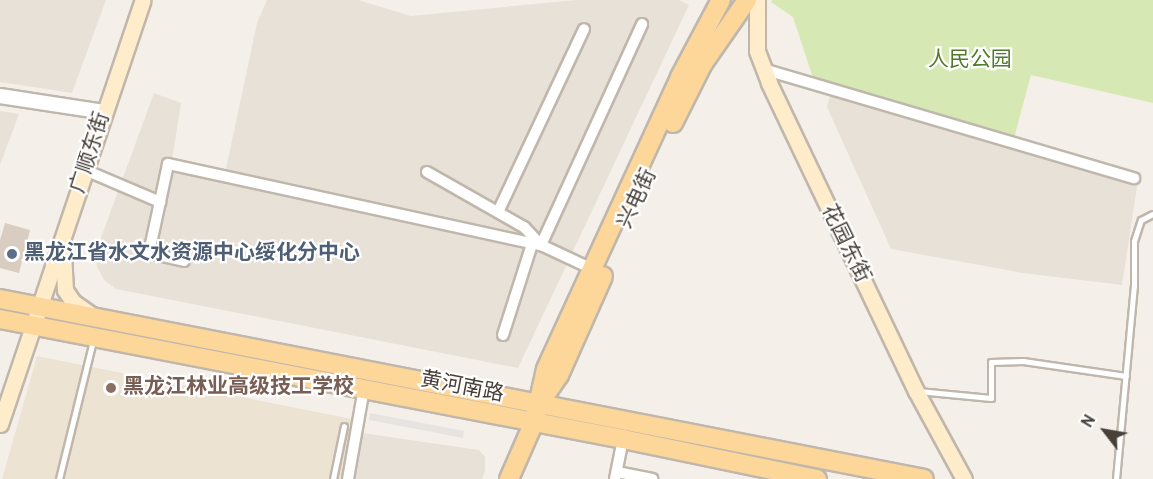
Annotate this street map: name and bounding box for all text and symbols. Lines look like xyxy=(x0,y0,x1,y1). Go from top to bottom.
park label: 人民公园 xyxy=(928,48,1012,74)
street label: 广顺东街 xyxy=(66,109,116,197)
street label: 兴电街 xyxy=(613,165,663,233)
street label: 花园东街 xyxy=(815,201,875,287)
place label: 黑龙江省水文水资源中心绥化分中心 xyxy=(24,241,360,267)
marker: 黑龙江省水文水资源中心绥化分中心 xyxy=(5,247,19,261)
street label: 黄河南路 xyxy=(418,368,506,408)
place label: 黑龙江林业高级技工学校 xyxy=(123,375,354,401)
marker: 黑龙江林业高级技工学校 xyxy=(104,381,118,395)
north arrow xyxy=(1075,401,1135,461)
text: N xyxy=(1078,412,1101,432)

